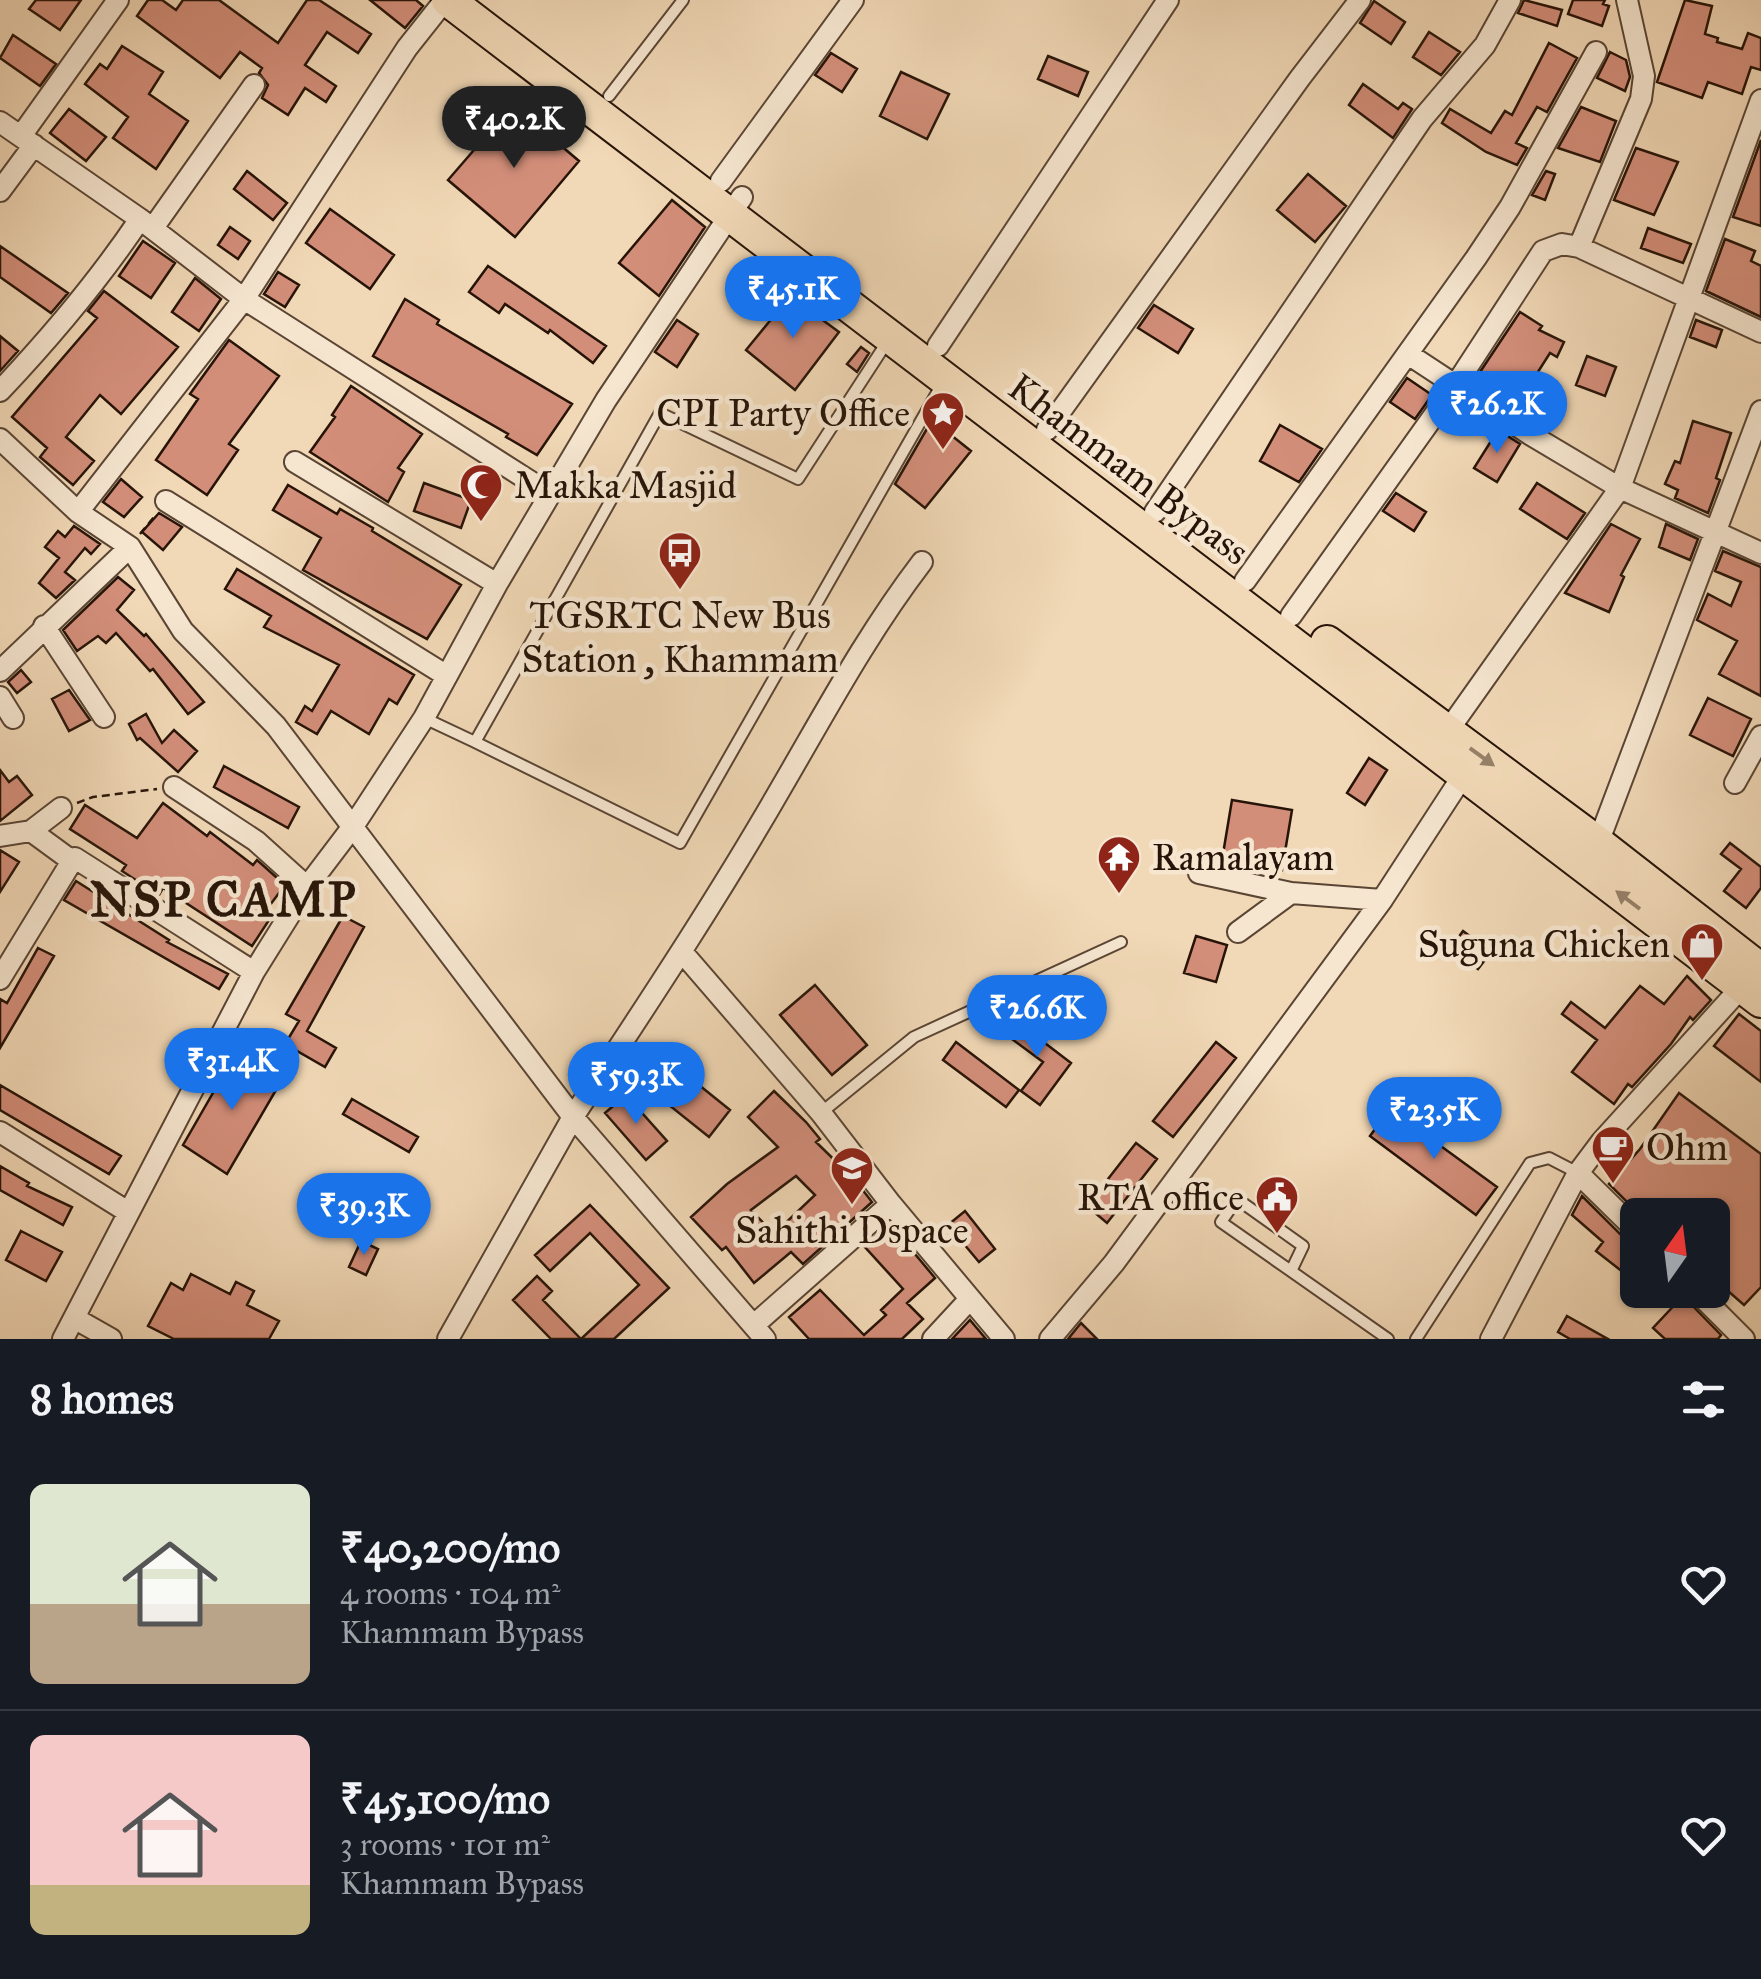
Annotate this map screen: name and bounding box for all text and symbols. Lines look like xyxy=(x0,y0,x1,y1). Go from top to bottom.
pin: ₹40.2K xyxy=(433,86,595,171)
text: ₹40.2K xyxy=(464,99,564,138)
pin: ₹45.1K xyxy=(712,256,874,341)
text: ₹45.1K xyxy=(747,269,839,308)
street label: Khammam Bypass xyxy=(999,363,1259,575)
pin: ₹26.2K xyxy=(1416,371,1578,456)
text: ₹26.2K xyxy=(1449,384,1545,423)
place label: CPI Party Office xyxy=(656,390,910,436)
place icon: CPI Party Office xyxy=(920,390,966,451)
mosque icon: Makka Masjid xyxy=(458,462,504,523)
place label: Makka Masjid xyxy=(514,462,736,508)
bus stop icon: TGSRTC New Bus Station , Khammam xyxy=(657,530,703,591)
place label: TGSRTC New Bus Station , Khammam xyxy=(521,592,839,682)
one-way arrow xyxy=(1469,747,1495,766)
temple icon: Ramalayam xyxy=(1096,834,1142,895)
place label: Ramalayam xyxy=(1152,834,1334,880)
district label: NSP CAMP xyxy=(90,870,358,929)
one-way arrow xyxy=(1615,890,1641,910)
place label: Suguna Chicken xyxy=(1418,921,1670,967)
shop icon: Suguna Chicken xyxy=(1679,921,1725,982)
pin: ₹26.6K xyxy=(956,975,1118,1060)
text: ₹26.6K xyxy=(989,988,1085,1027)
pin: ₹31.4K xyxy=(151,1028,313,1113)
text: ₹31.4K xyxy=(186,1041,278,1080)
pin: ₹59.3K xyxy=(555,1042,717,1127)
text: ₹59.3K xyxy=(590,1055,682,1094)
pin: ₹23.5K xyxy=(1353,1077,1515,1162)
text: ₹23.5K xyxy=(1389,1090,1479,1129)
cafe icon: Ohm xyxy=(1590,1124,1636,1185)
place label: Ohm xyxy=(1646,1124,1728,1170)
school or university icon: Sahithi Dspace xyxy=(829,1145,875,1206)
pin: ₹39.3K xyxy=(283,1173,445,1258)
place label: RTA office xyxy=(1077,1174,1244,1220)
public building icon: RTA office xyxy=(1254,1174,1300,1235)
text: ₹39.3K xyxy=(319,1186,409,1225)
north arrow xyxy=(1620,1198,1730,1308)
map controls xyxy=(1620,1198,1730,1308)
place label: Sahithi Dspace xyxy=(735,1207,969,1253)
icon: filters xyxy=(1676,1372,1731,1427)
text: 8 homes xyxy=(30,1373,174,1425)
text: ₹40,200/mo xyxy=(340,1522,560,1574)
icon: home xyxy=(110,1524,230,1644)
icon: heart xyxy=(1676,1557,1731,1612)
text: 4 rooms · 104 m² xyxy=(340,1574,561,1613)
text: Khammam Bypass xyxy=(340,1613,584,1652)
text: ₹45,100/mo xyxy=(340,1773,550,1825)
icon: home xyxy=(110,1775,230,1895)
icon: heart xyxy=(1676,1808,1731,1863)
text: 3 rooms · 101 m² xyxy=(340,1825,550,1864)
text: Khammam Bypass xyxy=(340,1864,584,1903)

